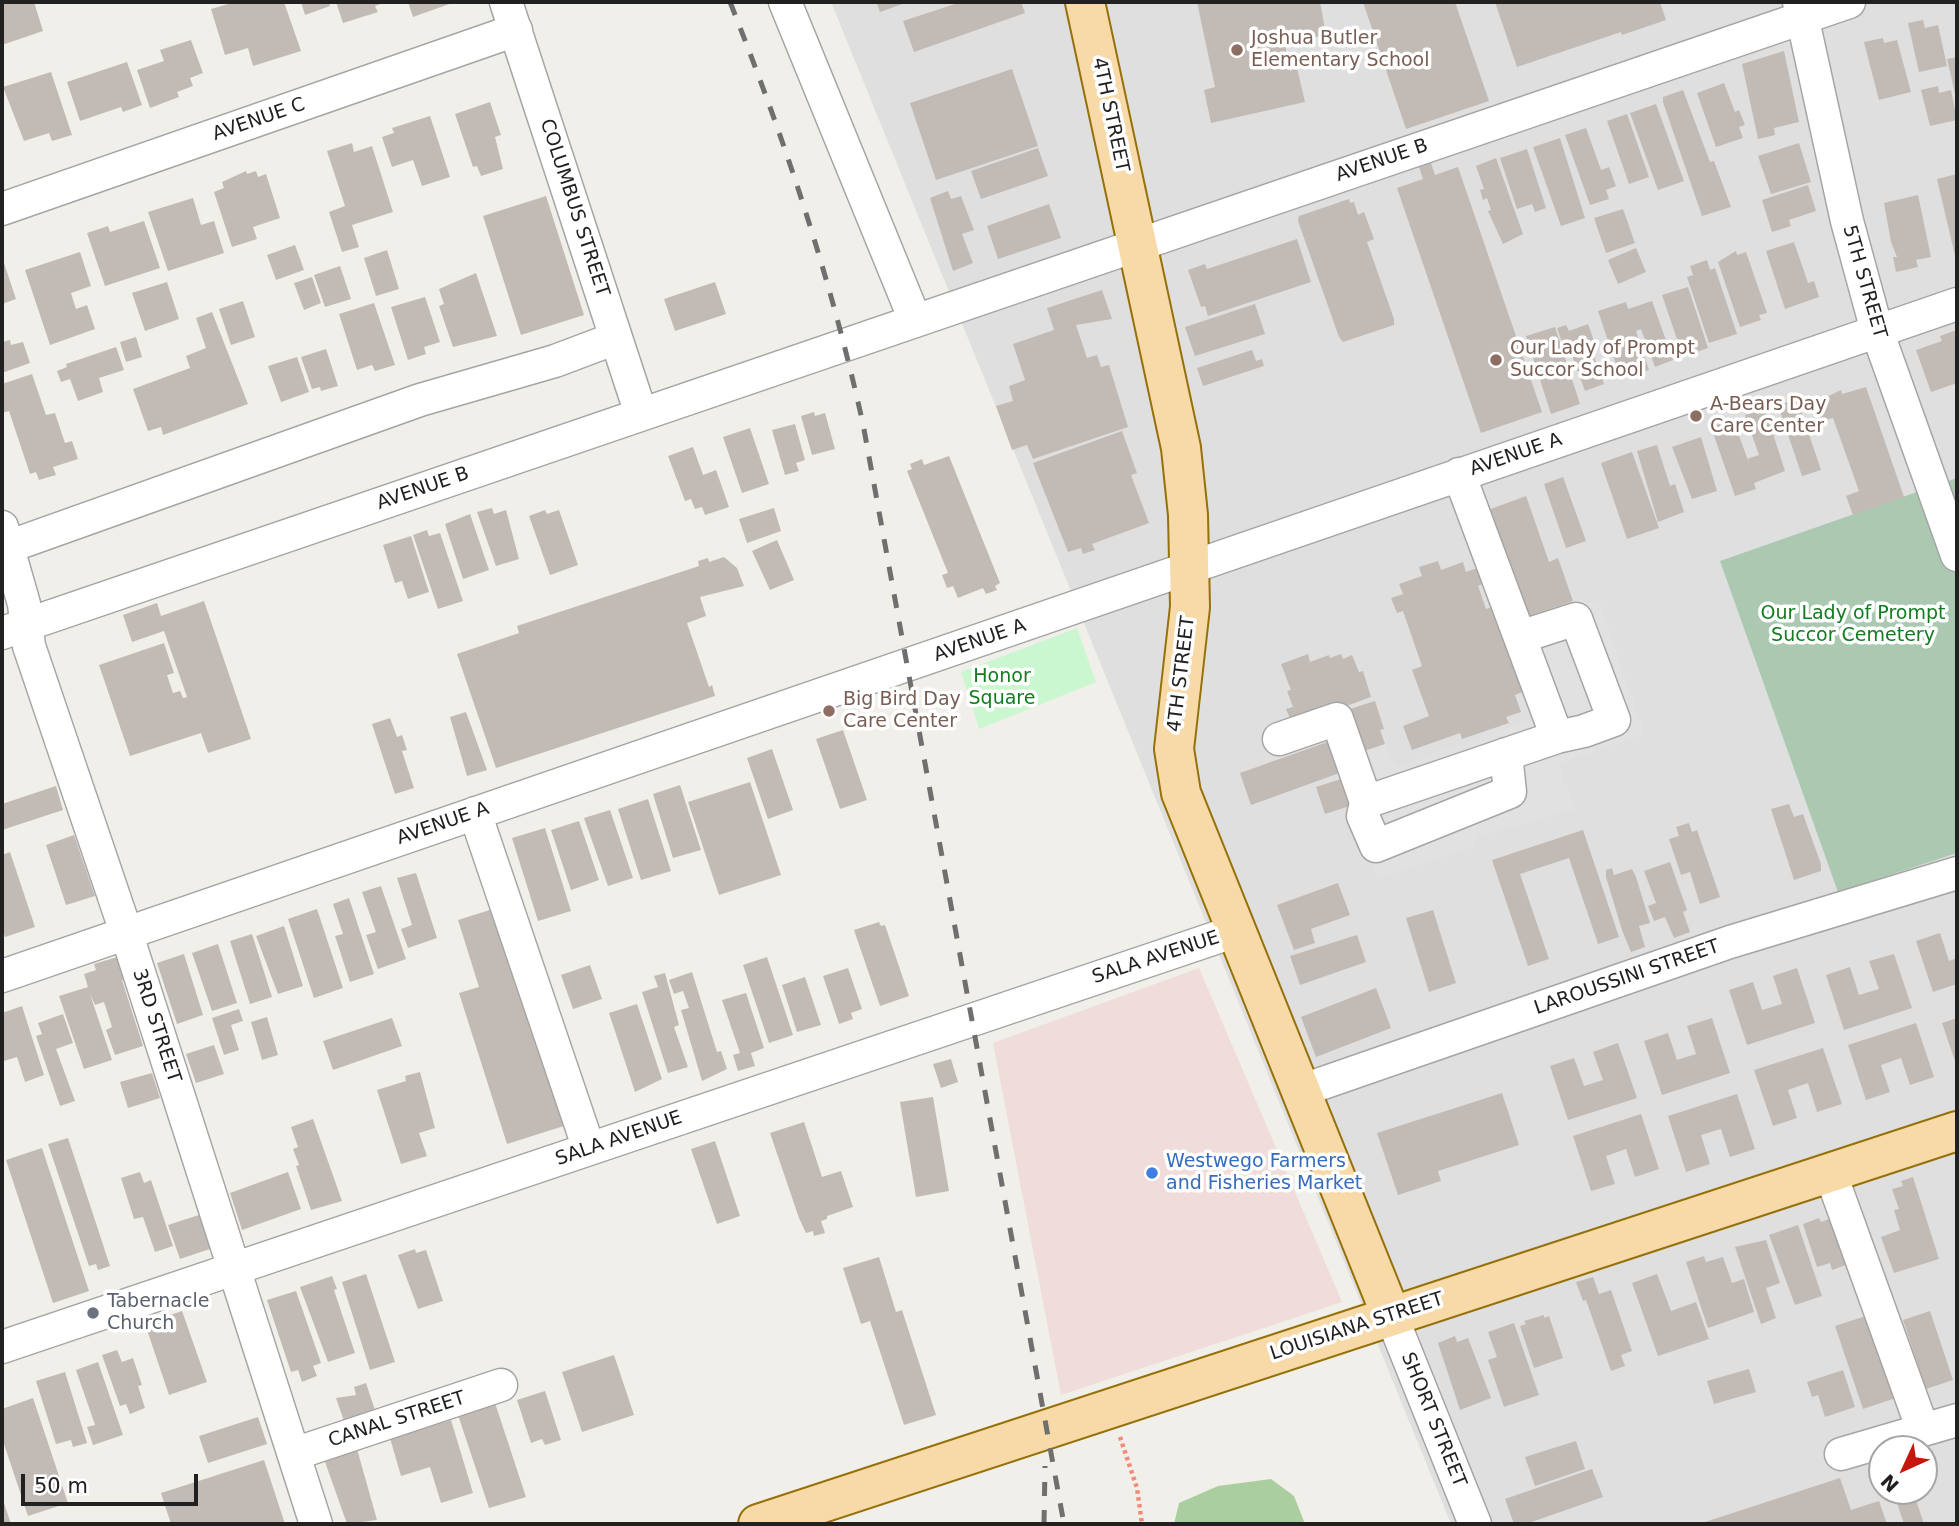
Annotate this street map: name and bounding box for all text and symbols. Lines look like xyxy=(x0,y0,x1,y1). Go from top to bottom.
place label: Joshua Butler Elementary School xyxy=(1251,28,1429,72)
marker: Joshua Butler Elementary School xyxy=(1229,42,1245,58)
street label: 4TH STREET xyxy=(1087,56,1133,174)
street label: AVENUE C xyxy=(210,94,308,146)
street label: COLUMBUS STREET xyxy=(534,116,614,300)
street label: AVENUE B xyxy=(1333,135,1431,187)
street label: 5TH STREET xyxy=(1837,223,1891,341)
place label: Our Lady of Prompt Succor School xyxy=(1510,338,1695,382)
marker: Our Lady of Prompt Succor School xyxy=(1488,352,1504,368)
place label: A-Bears Day Care Center xyxy=(1710,394,1826,438)
marker: A-Bears Day Care Center xyxy=(1688,408,1704,424)
street label: AVENUE A xyxy=(1467,429,1565,481)
street label: AVENUE B xyxy=(374,463,472,515)
park label: Our Lady of Prompt Succor Cemetery xyxy=(1761,603,1945,647)
street label: AVENUE A xyxy=(931,615,1029,667)
street label: 4TH STREET xyxy=(1164,615,1200,733)
park label: Honor Square xyxy=(969,666,1035,710)
place label: Big Bird Day Care Center xyxy=(843,689,961,733)
marker: Big Bird Day Care Center xyxy=(821,703,837,719)
street label: AVENUE A xyxy=(394,798,492,850)
street label: SALA AVENUE xyxy=(1090,927,1222,989)
street label: LAROUSSINI STREET xyxy=(1532,936,1722,1020)
street label: 3RD STREET xyxy=(127,966,185,1086)
street label: SALA AVENUE xyxy=(553,1107,685,1171)
place label: Westwego Farmers and Fisheries Market xyxy=(1166,1151,1362,1195)
marker: Westwego Farmers and Fisheries Market xyxy=(1144,1165,1160,1181)
street label: LOUISIANA STREET xyxy=(1268,1288,1446,1366)
place label: Tabernacle Church xyxy=(107,1291,209,1335)
marker: Tabernacle Church xyxy=(85,1305,101,1321)
street label: SHORT STREET xyxy=(1396,1349,1470,1491)
street label: CANAL STREET xyxy=(326,1387,468,1453)
north arrow xyxy=(1868,1435,1938,1505)
scale bar xyxy=(24,1460,201,1504)
text: N xyxy=(1876,1470,1903,1497)
text: 50 m xyxy=(34,1474,88,1498)

